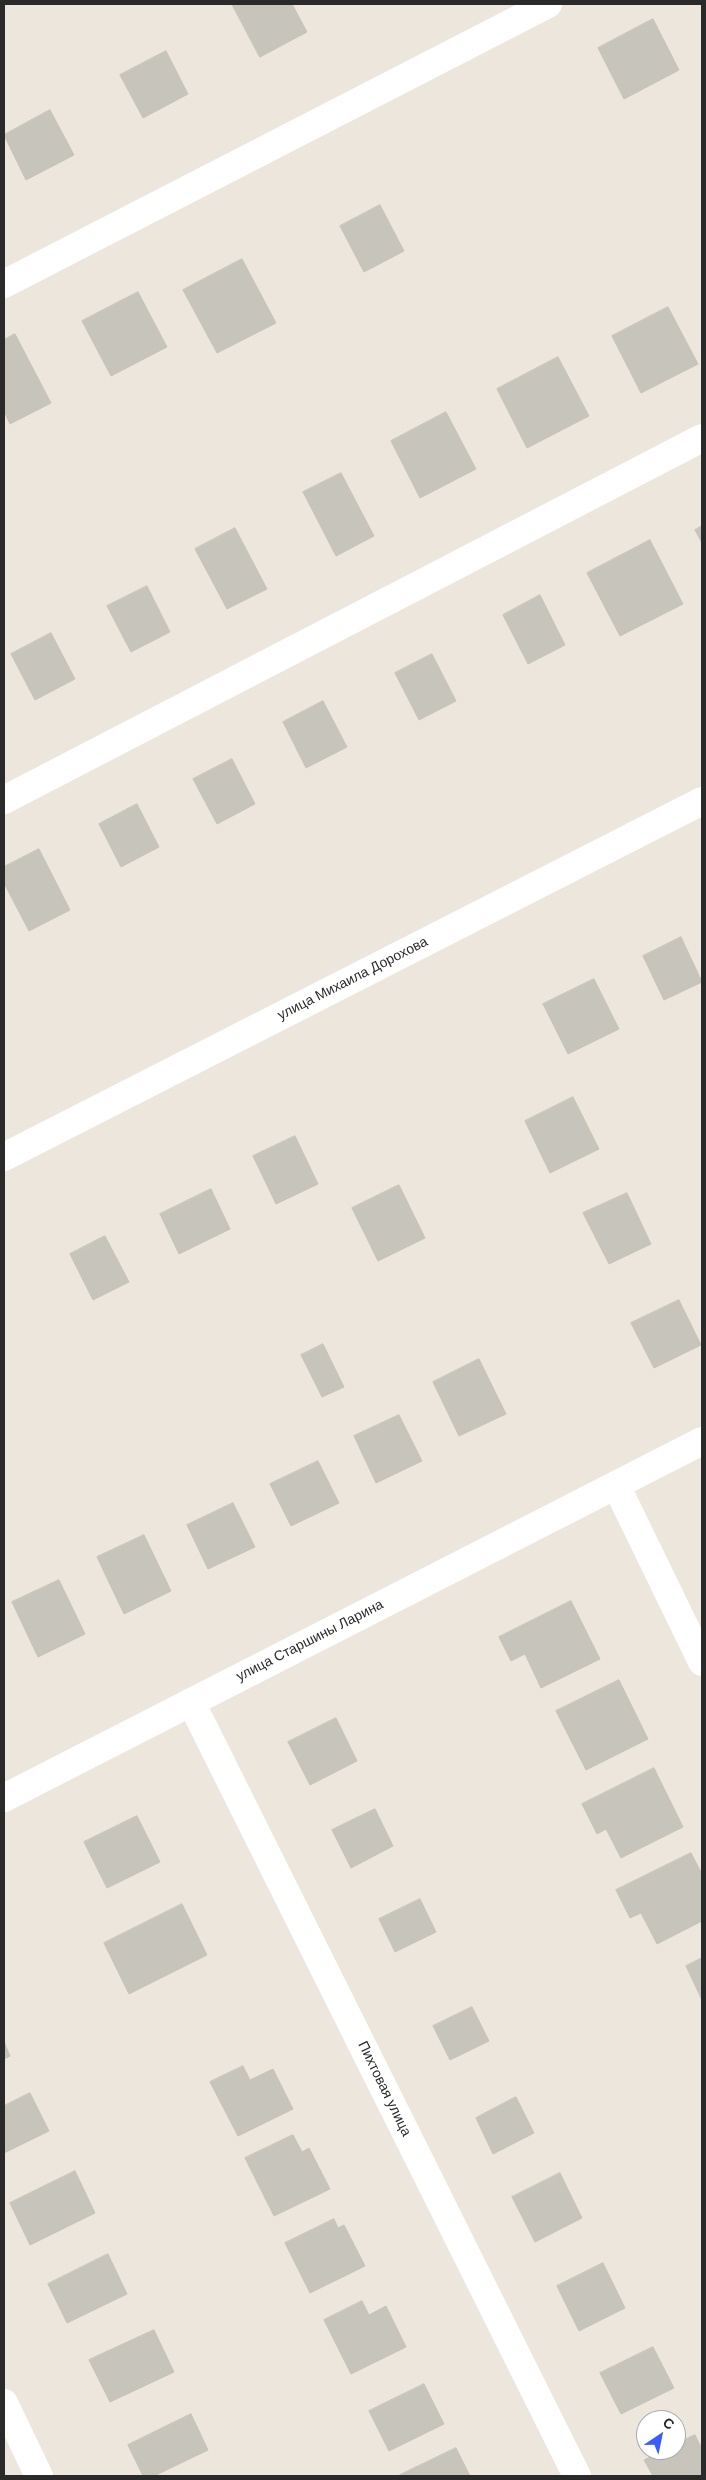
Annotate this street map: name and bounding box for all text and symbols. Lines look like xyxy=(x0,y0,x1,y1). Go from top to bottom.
street label: улица Михаила Дорохова xyxy=(275,934,431,1024)
street label: улица Старшины Ларина xyxy=(234,1597,386,1685)
street label: Пихтовая улица xyxy=(354,2039,414,2139)
north arrow xyxy=(636,2410,686,2460)
text: С xyxy=(660,2413,678,2434)

